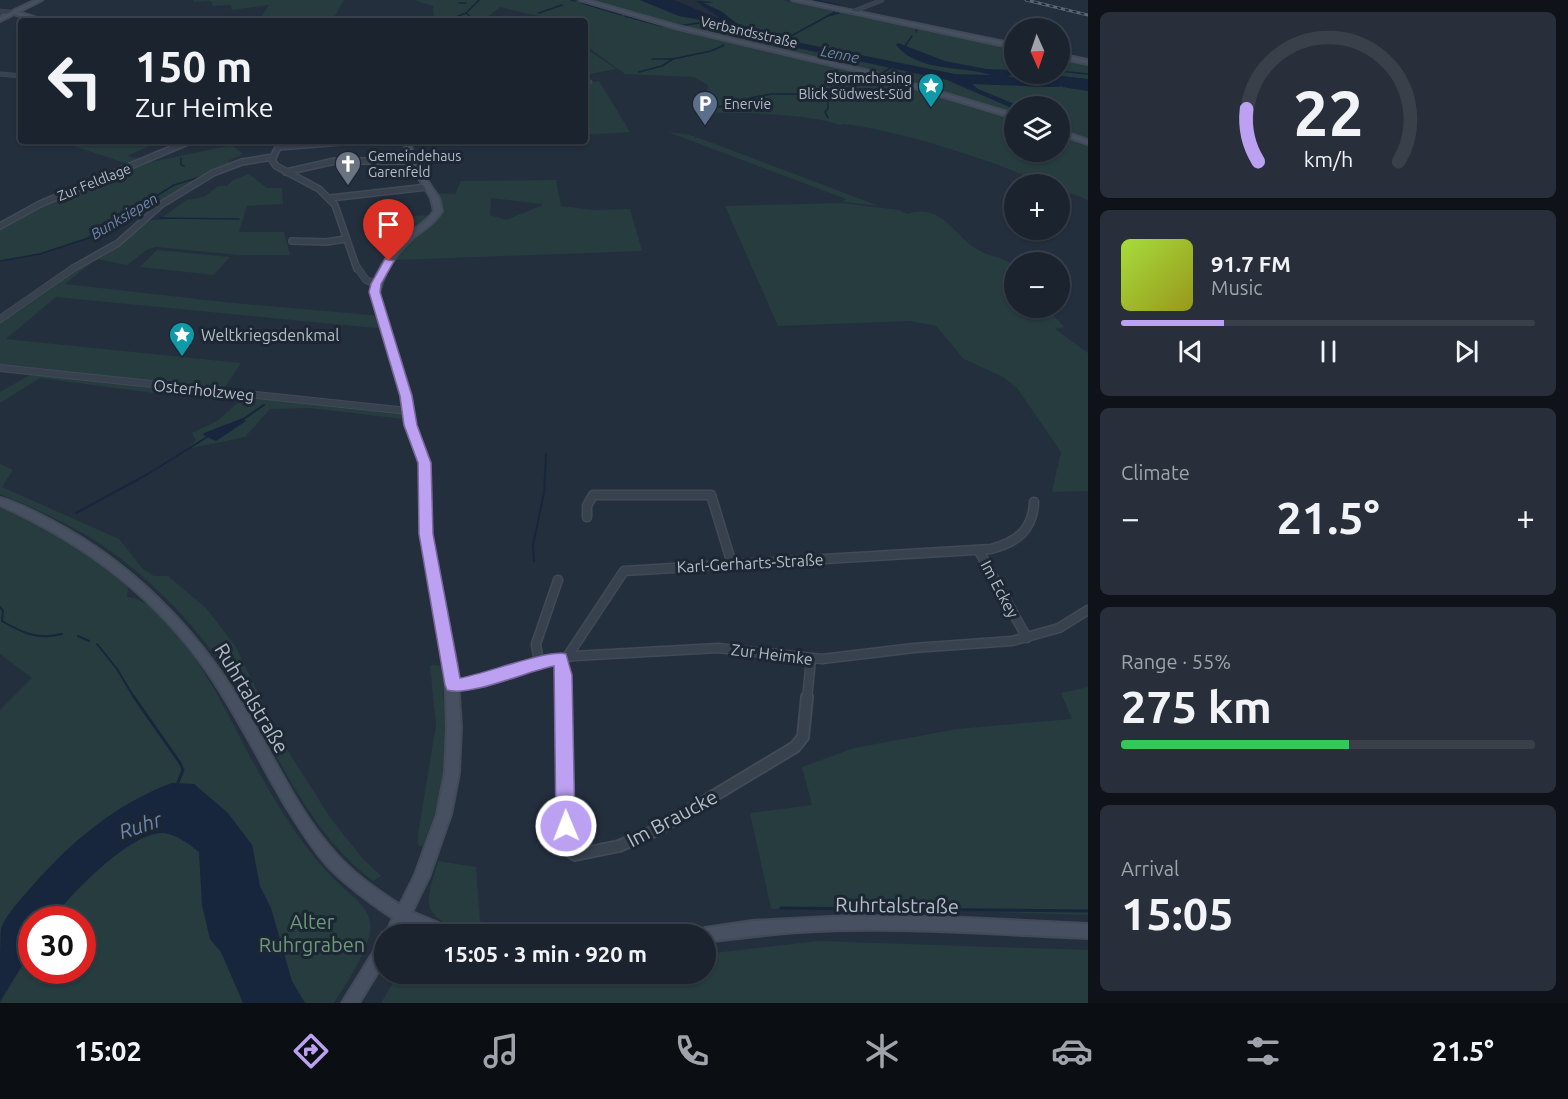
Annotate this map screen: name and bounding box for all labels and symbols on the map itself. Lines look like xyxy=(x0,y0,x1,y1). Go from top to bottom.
street label: Verbandsstraße xyxy=(699,13,799,51)
north arrow xyxy=(1004,18,1070,84)
water label: Lenne xyxy=(819,42,861,66)
place label: Stormchasing Blick Südwest-Süd xyxy=(798,70,912,102)
place icon: Stormchasing Blick Südwest-Süd xyxy=(916,71,946,109)
parking icon: Enervie xyxy=(690,89,720,127)
place label: Enervie xyxy=(724,96,771,112)
place label: Gemeindehaus Garenfeld xyxy=(368,148,461,180)
church icon: Gemeindehaus Garenfeld xyxy=(333,149,363,187)
street label: Zur Feldlage xyxy=(55,160,133,204)
water label: Bunksiepen xyxy=(87,189,161,243)
pin xyxy=(363,199,414,261)
place icon: Weltkriegsdenkmal xyxy=(167,320,197,358)
place label: Weltkriegsdenkmal xyxy=(201,326,340,344)
street label: Osterholzweg xyxy=(153,376,255,404)
street label: Karl-Gerharts-Straße xyxy=(676,550,824,576)
street label: Im Eckey xyxy=(977,557,1023,621)
street label: Ruhrtalstraße xyxy=(210,639,294,757)
street label: Zur Heimke xyxy=(730,640,814,668)
street label: Im Braucke xyxy=(623,785,721,851)
position arrow xyxy=(534,794,598,858)
water label: Ruhr xyxy=(115,807,165,843)
street label: Ruhrtalstraße xyxy=(835,892,959,918)
speed limit sign: 30 xyxy=(18,906,96,984)
park label: Alter Ruhrgraben xyxy=(259,910,365,956)

